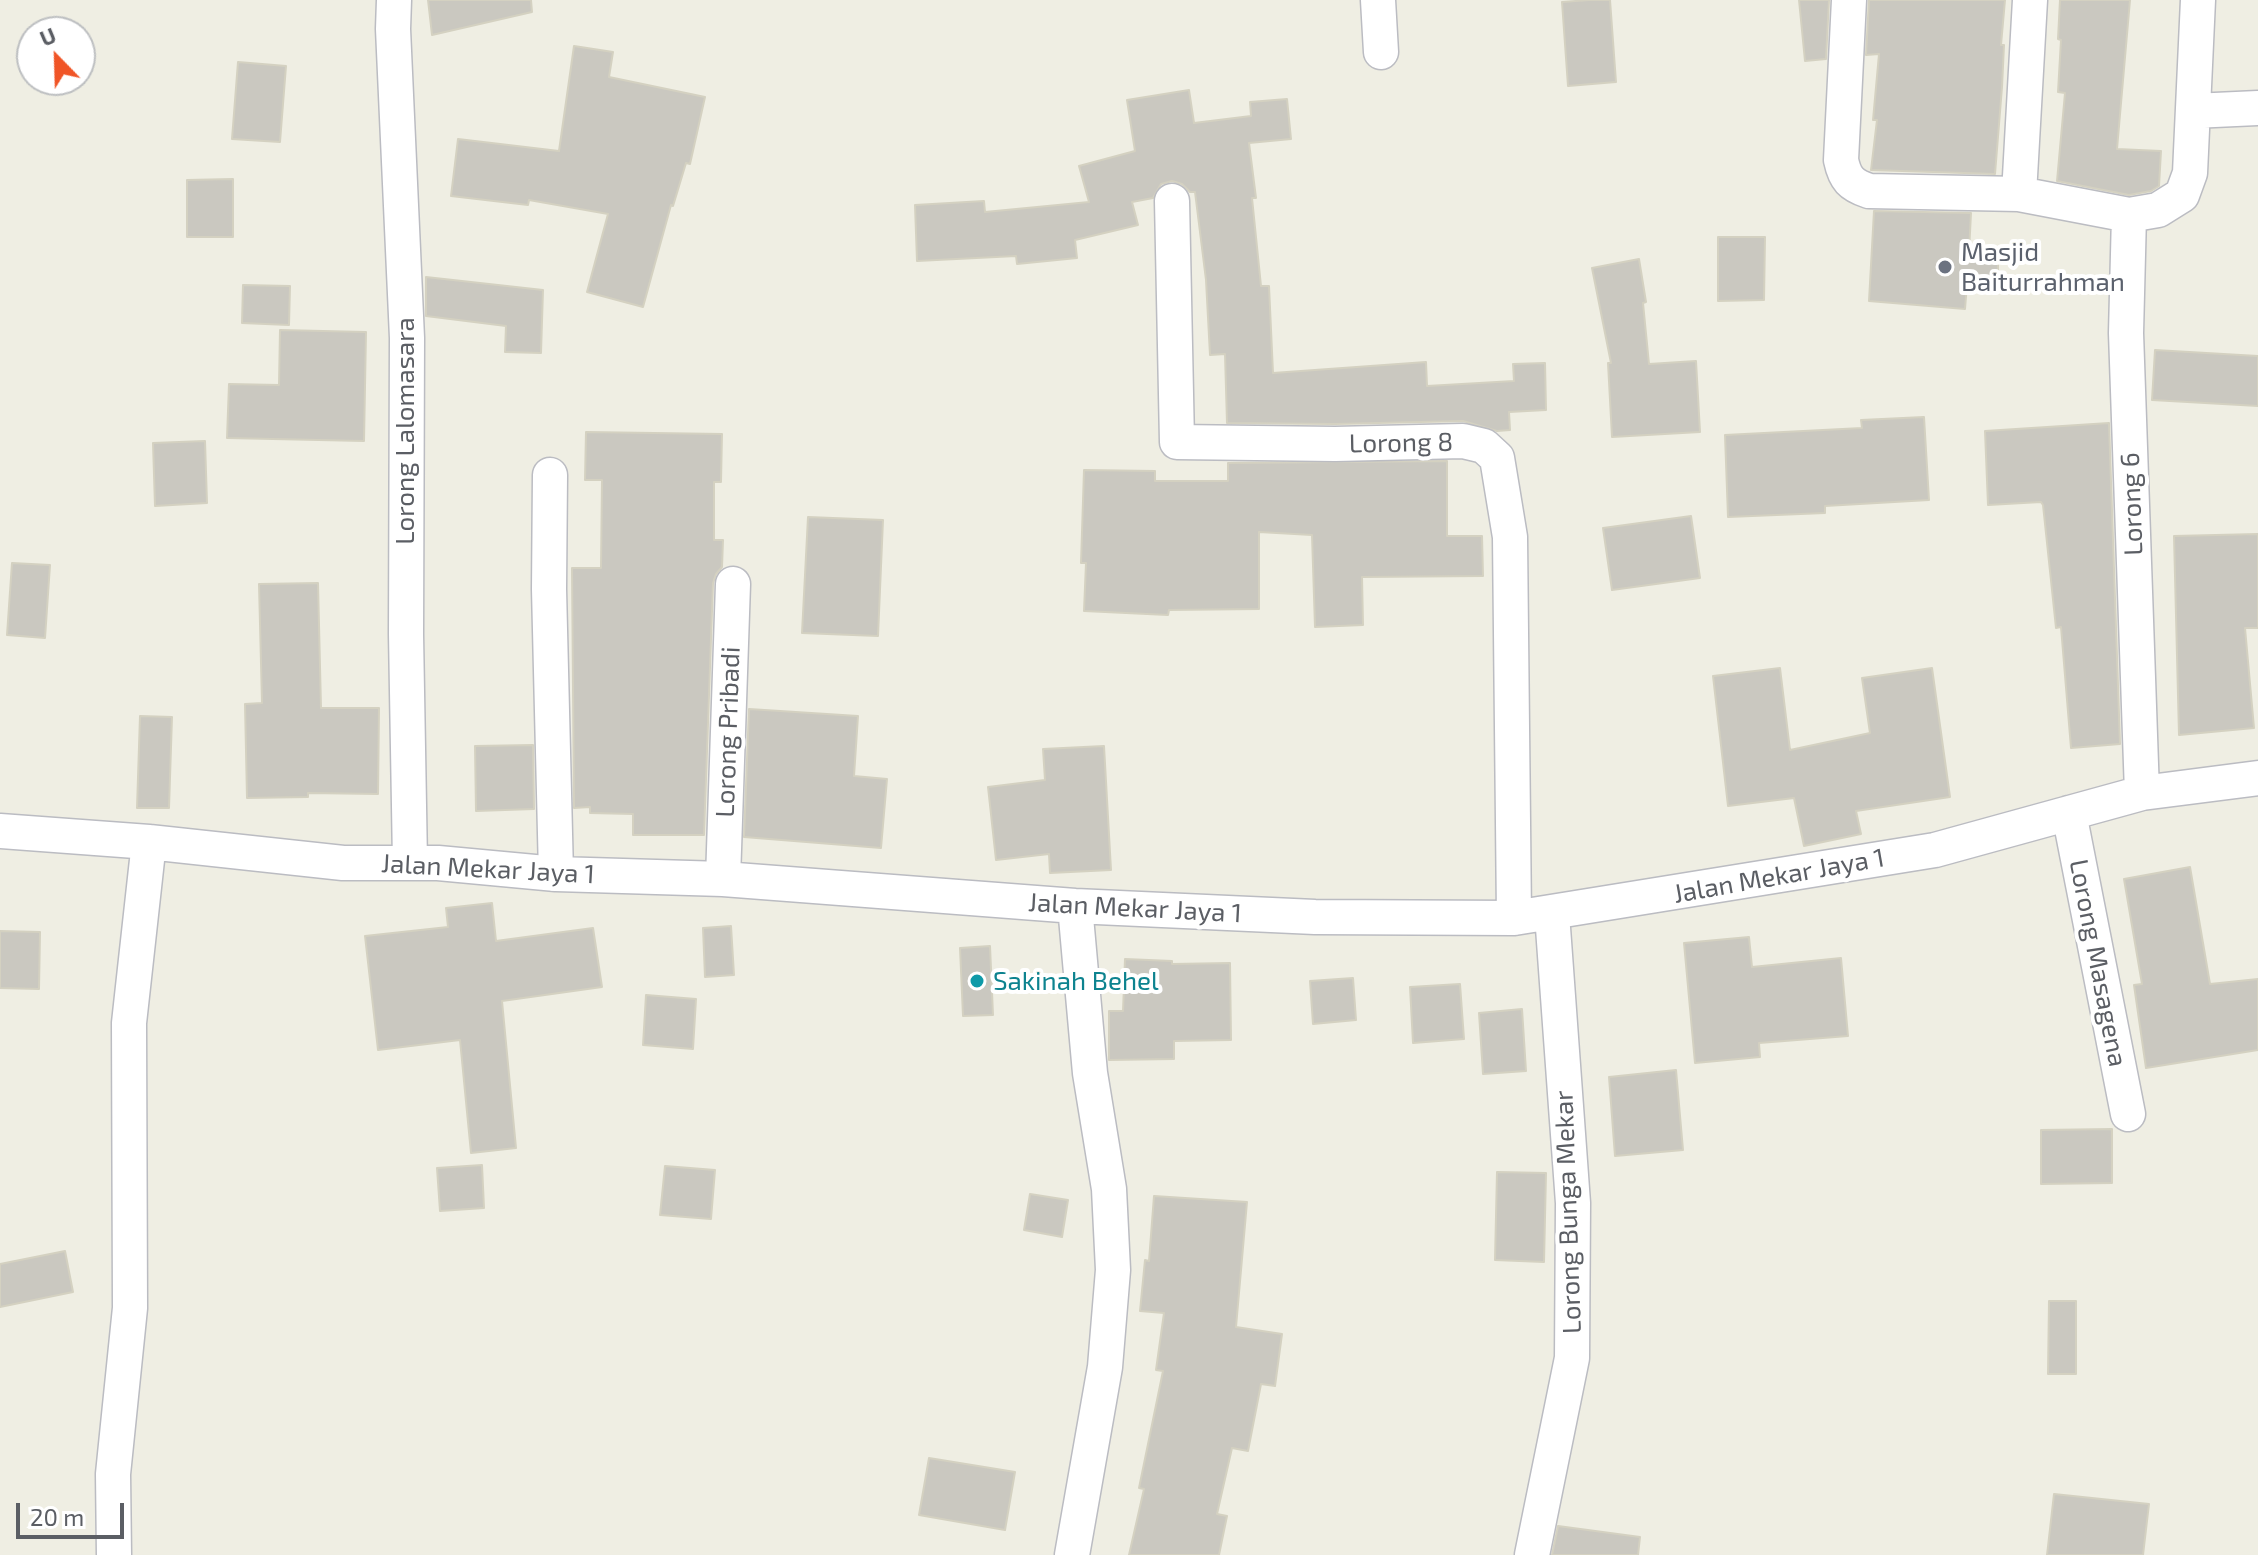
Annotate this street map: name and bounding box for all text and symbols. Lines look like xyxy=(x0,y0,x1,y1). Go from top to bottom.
north arrow xyxy=(16,16,96,96)
text: U xyxy=(35,21,59,51)
place label: Masjid Baiturrahman xyxy=(1961,236,2125,298)
marker: Masjid Baiturrahman xyxy=(1936,258,1954,276)
street label: Lorong Lalomasara xyxy=(389,317,421,545)
street label: Lorong 8 xyxy=(1349,426,1453,460)
street label: Lorong 6 xyxy=(2115,452,2149,556)
street label: Lorong Pribadi xyxy=(709,646,747,818)
street label: Jalan Mekar Jaya 1 xyxy=(1671,842,1887,910)
street label: Jalan Mekar Jaya 1 xyxy=(380,848,596,890)
street label: Lorong Masagena xyxy=(2063,857,2133,1069)
street label: Jalan Mekar Jaya 1 xyxy=(1027,887,1243,929)
place label: Sakinah Behel xyxy=(993,965,1159,997)
marker: Sakinah Behel xyxy=(968,972,986,990)
street label: Lorong Bunga Mekar xyxy=(1548,1090,1588,1334)
scale bar xyxy=(20,1487,128,1537)
text: 20 m xyxy=(30,1502,84,1531)

